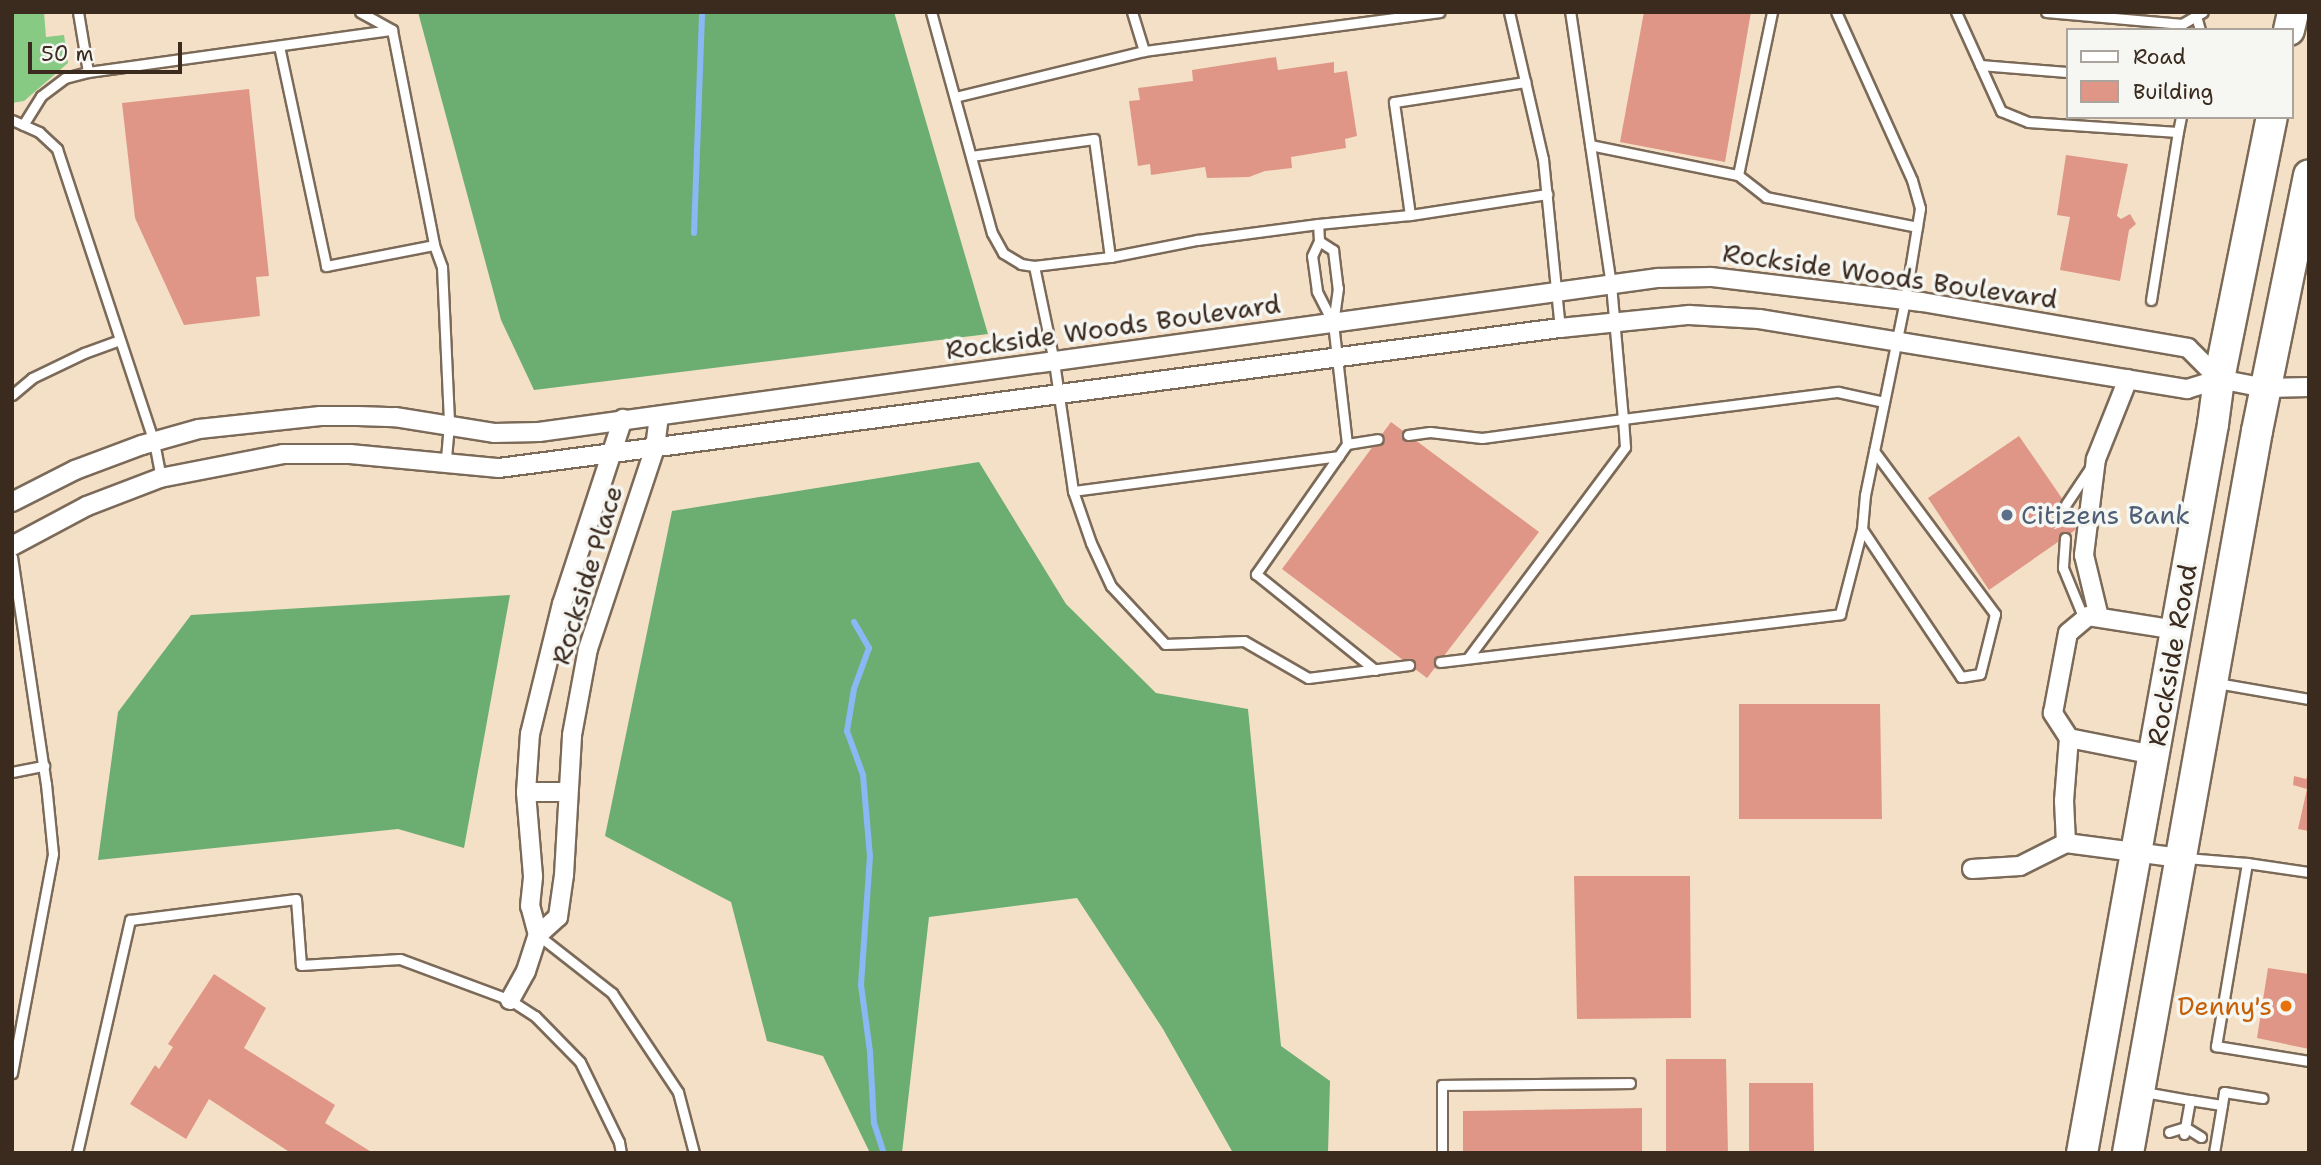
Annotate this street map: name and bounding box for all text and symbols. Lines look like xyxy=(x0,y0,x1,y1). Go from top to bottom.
scale bar xyxy=(32,28,186,72)
legend xyxy=(2066,28,2293,119)
text: 50 m xyxy=(41,40,94,68)
text: Road xyxy=(2133,43,2186,71)
text: Building xyxy=(2133,78,2213,106)
street label: Rockside Woods Boulevard xyxy=(1721,237,2059,315)
street label: Rockside Woods Boulevard xyxy=(944,288,1282,366)
street label: Rockside Place xyxy=(545,482,629,668)
place label: Citizens Bank xyxy=(2021,499,2190,531)
marker: Citizens Bank xyxy=(1999,507,2015,523)
street label: Rockside Road xyxy=(2141,561,2203,749)
place label: Denny's xyxy=(2177,990,2272,1022)
marker: Denny's xyxy=(2278,998,2294,1014)

